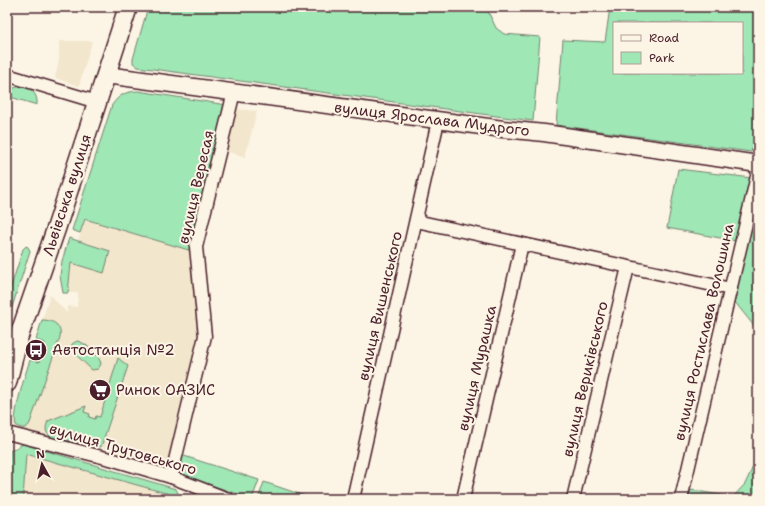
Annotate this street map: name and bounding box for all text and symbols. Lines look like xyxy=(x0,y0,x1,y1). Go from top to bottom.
legend xyxy=(613,22,743,74)
text: Road xyxy=(649,30,680,46)
text: Park xyxy=(649,50,675,66)
street label: вулиця Ярослава Мудрого xyxy=(333,97,531,141)
street label: вулиця Вересая xyxy=(173,128,219,246)
street label: Львівська вулиця xyxy=(38,132,96,258)
street label: вулиця Ростислава Волошина xyxy=(669,221,739,443)
street label: вулиця Вишенського xyxy=(353,229,407,383)
street label: вулиця Вериківського xyxy=(557,299,613,459)
street label: вулиця Мурашка xyxy=(453,303,501,433)
bus stop icon: Автостанція №2 xyxy=(23,337,49,363)
place label: Автостанція №2 xyxy=(52,340,175,360)
supermarket icon: Ринок ОАЗИС xyxy=(87,377,113,403)
place label: Ринок ОАЗИС xyxy=(116,380,215,400)
street label: вулиця Трутовського xyxy=(47,418,199,480)
north arrow xyxy=(22,444,62,484)
text: N xyxy=(35,447,46,463)

